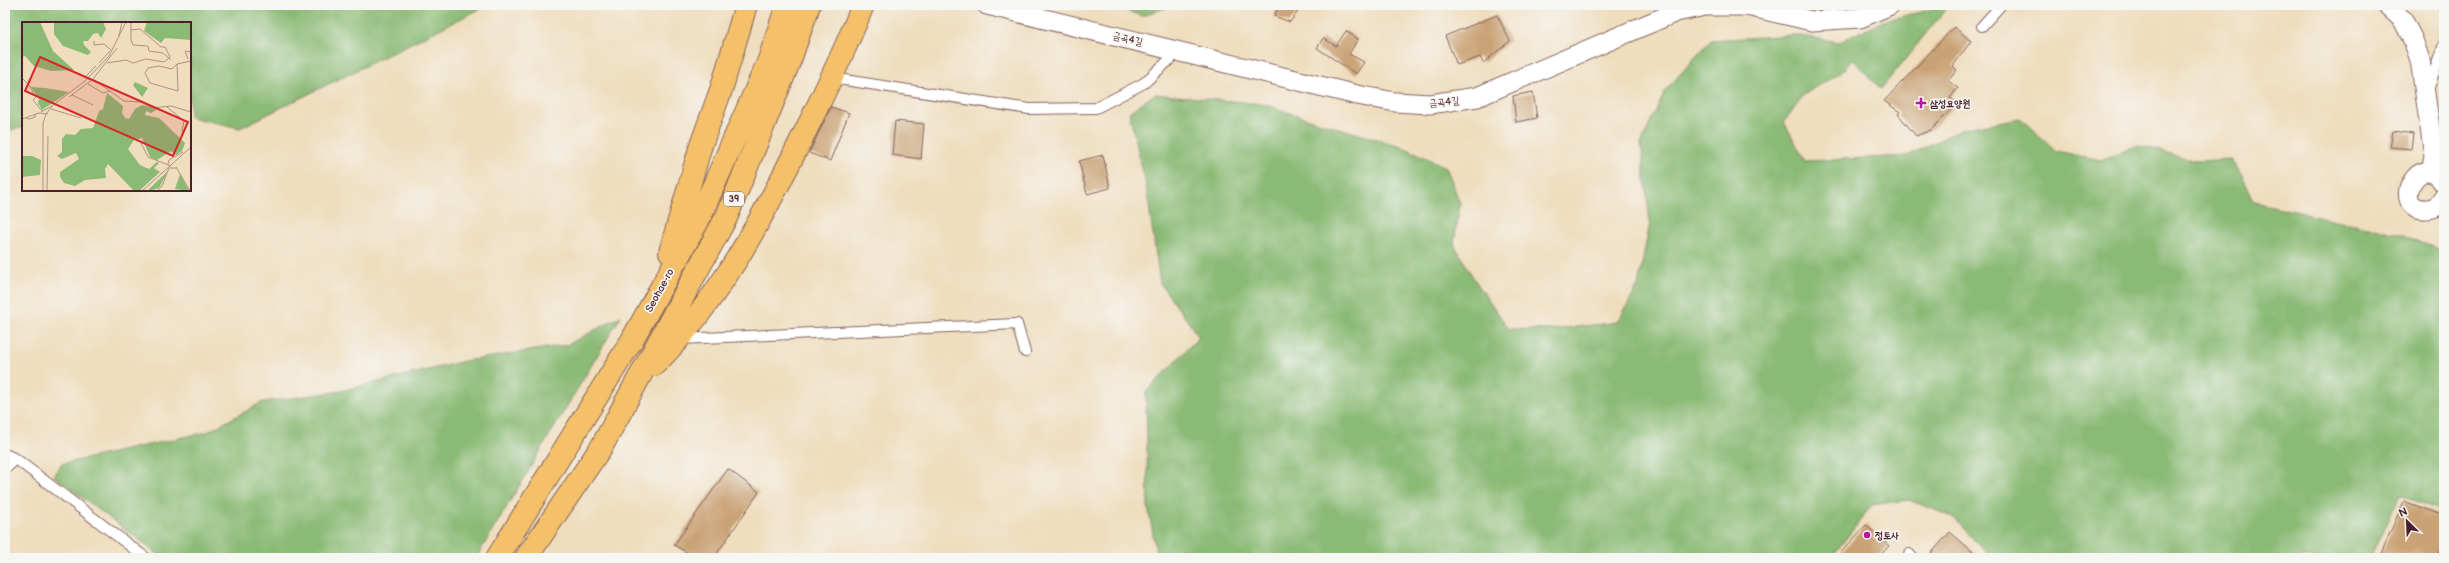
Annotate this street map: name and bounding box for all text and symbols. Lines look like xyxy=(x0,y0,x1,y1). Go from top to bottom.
inset map xyxy=(22,22,191,191)
street label: 금곡4길 xyxy=(1112,29,1144,48)
street label: 금곡4길 xyxy=(1428,94,1460,110)
marker: 삼성요양원 xyxy=(1915,97,1927,109)
place label: 삼성요양원 xyxy=(1930,98,1970,110)
road number: 39 xyxy=(724,192,744,206)
street label: Seohae-ro xyxy=(643,267,677,314)
north arrow xyxy=(2387,501,2427,541)
text: N xyxy=(2397,505,2410,520)
marker: 정토사 xyxy=(1862,530,1872,540)
place label: 정토사 xyxy=(1874,530,1899,542)

